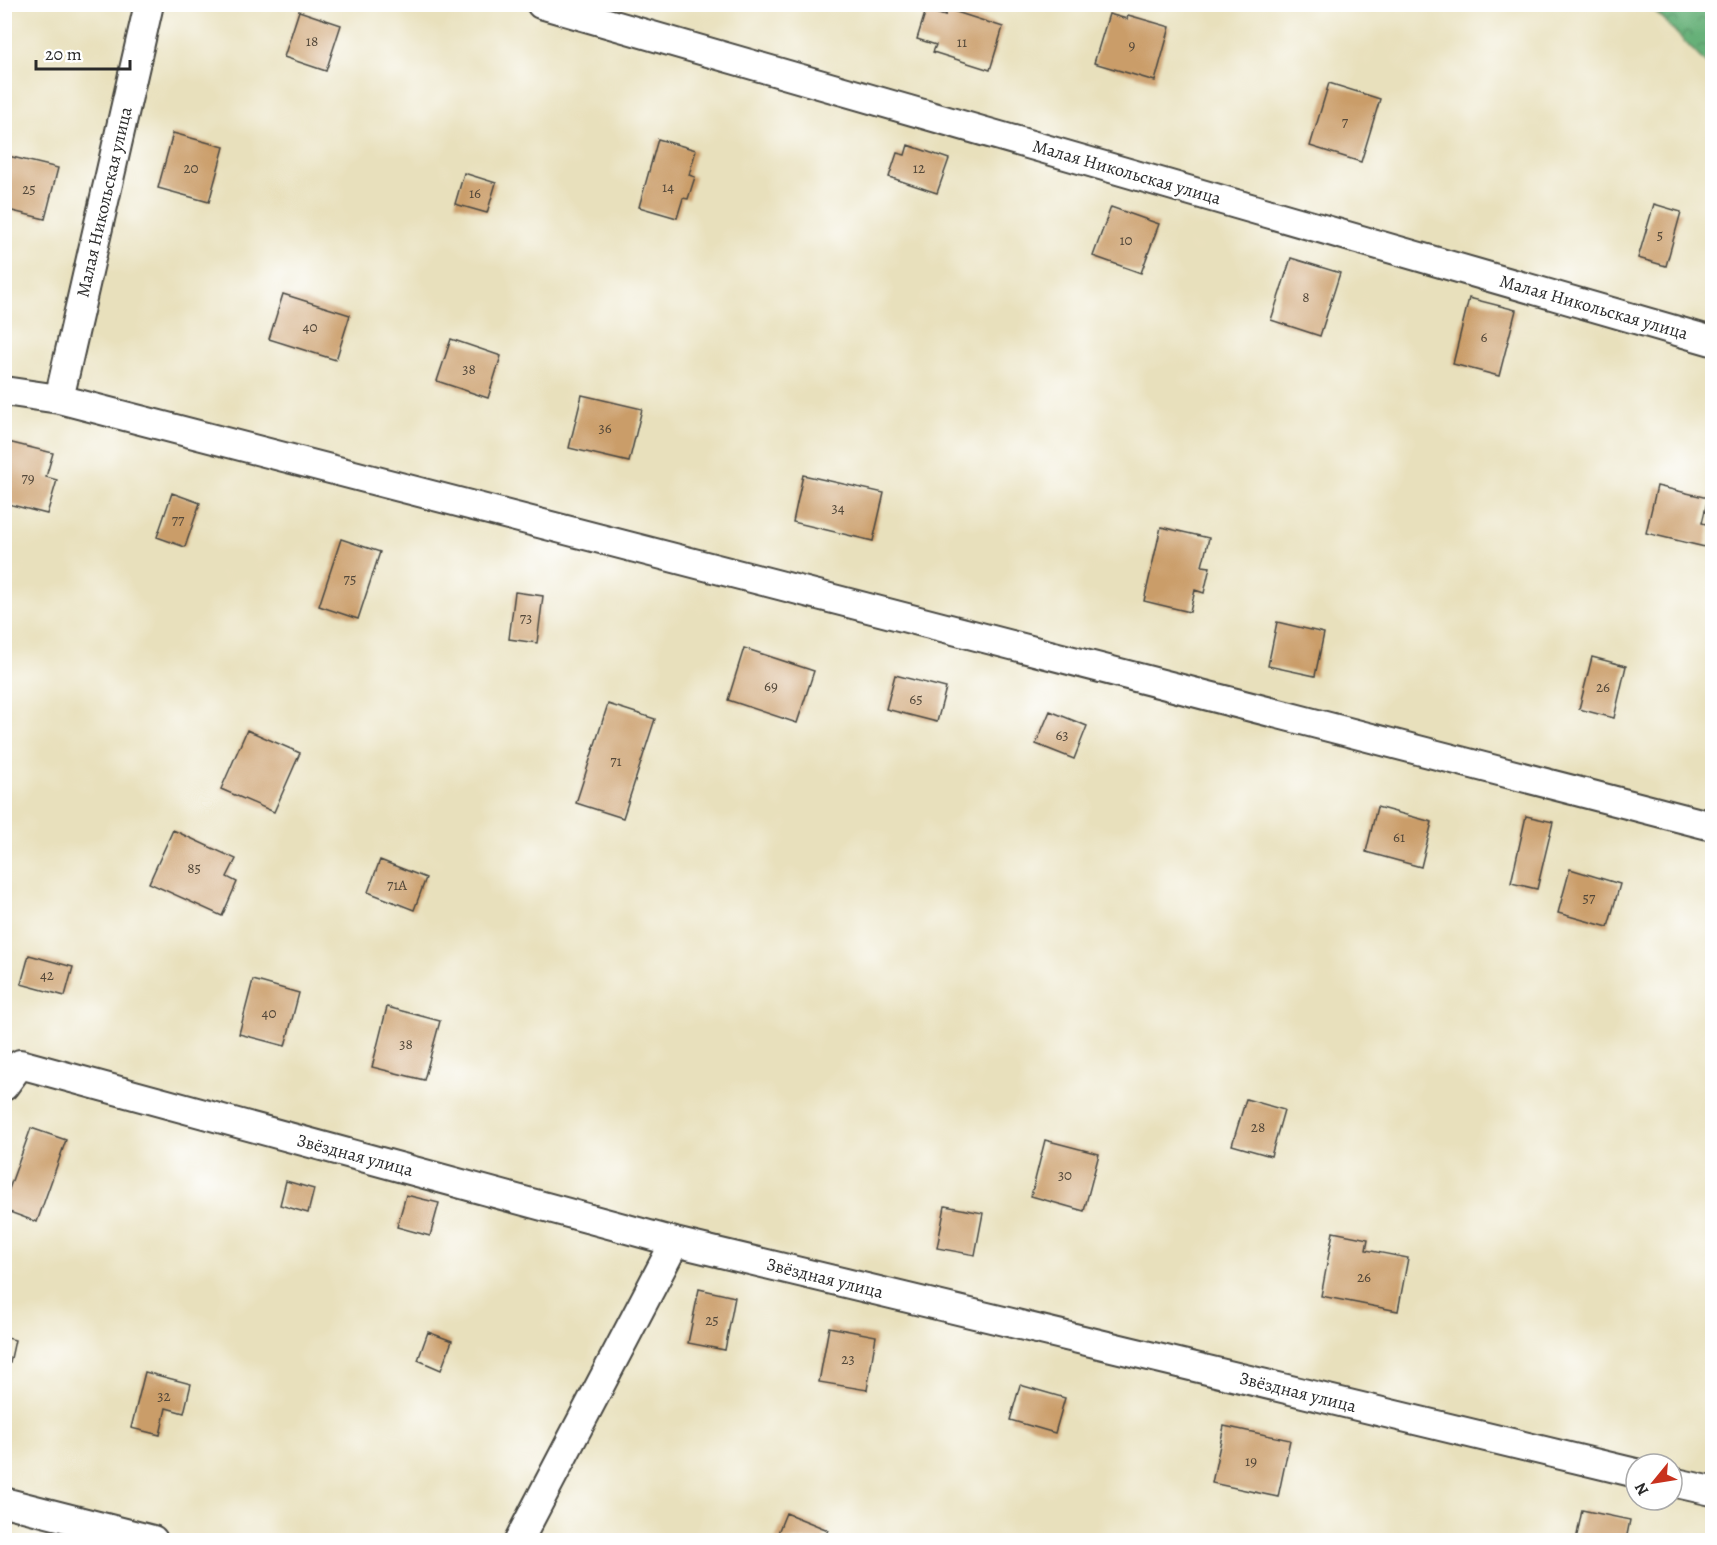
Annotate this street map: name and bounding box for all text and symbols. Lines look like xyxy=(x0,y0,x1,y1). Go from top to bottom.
house number: 18 xyxy=(306,31,318,51)
house number: 11 xyxy=(957,32,967,52)
scale bar xyxy=(36,33,130,71)
house number: 9 xyxy=(1129,35,1136,55)
text: 20 m xyxy=(45,42,82,66)
street label: Малая Никольская улица xyxy=(70,104,138,300)
house number: 7 xyxy=(1342,112,1349,132)
street label: Малая Никольская улица xyxy=(1030,134,1225,211)
house number: 20 xyxy=(183,158,199,178)
house number: 12 xyxy=(913,158,925,178)
house number: 14 xyxy=(662,177,674,197)
house number: 25 xyxy=(22,179,36,199)
house number: 16 xyxy=(469,183,481,203)
house number: 5 xyxy=(1657,225,1663,245)
house number: 10 xyxy=(1119,230,1133,250)
street label: Малая Никольская улица xyxy=(1497,269,1692,346)
house number: 8 xyxy=(1302,287,1310,307)
house number: 40 xyxy=(303,317,317,337)
house number: 6 xyxy=(1481,327,1488,347)
house number: 38 xyxy=(462,359,476,379)
house number: 36 xyxy=(598,418,612,438)
house number: 79 xyxy=(21,468,35,488)
house number: 34 xyxy=(831,498,845,518)
house number: 77 xyxy=(172,510,185,530)
house number: 75 xyxy=(344,569,356,589)
house number: 73 xyxy=(520,608,532,628)
house number: 69 xyxy=(764,676,778,696)
house number: 26 xyxy=(1596,677,1610,697)
house number: 65 xyxy=(909,689,923,709)
house number: 63 xyxy=(1055,725,1069,745)
house number: 71 xyxy=(610,751,622,771)
house number: 61 xyxy=(1393,827,1405,847)
house number: 85 xyxy=(187,858,201,878)
house number: 71А xyxy=(387,875,407,895)
house number: 57 xyxy=(1583,888,1596,908)
house number: 42 xyxy=(40,965,54,985)
house number: 40 xyxy=(262,1003,276,1023)
house number: 38 xyxy=(399,1034,413,1054)
house number: 28 xyxy=(1251,1117,1265,1137)
street label: Звёздная улица xyxy=(294,1128,417,1182)
house number: 30 xyxy=(1058,1165,1072,1185)
street label: Звёздная улица xyxy=(764,1252,887,1304)
house number: 26 xyxy=(1357,1267,1371,1287)
house number: 25 xyxy=(705,1310,719,1330)
house number: 23 xyxy=(841,1349,855,1369)
street label: Звёздная улица xyxy=(1237,1366,1360,1418)
house number: 32 xyxy=(157,1386,171,1406)
house number: 19 xyxy=(1245,1451,1257,1471)
north arrow xyxy=(1624,1452,1684,1512)
text: N xyxy=(1629,1478,1654,1500)

